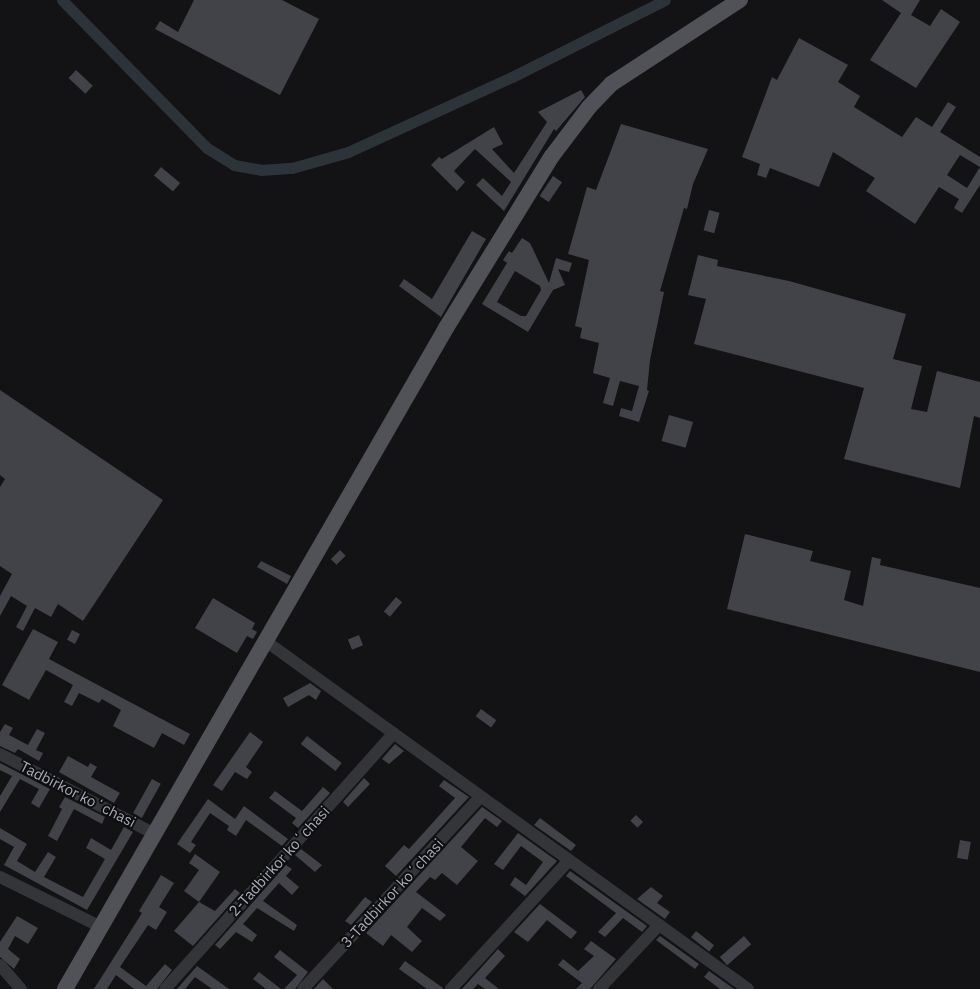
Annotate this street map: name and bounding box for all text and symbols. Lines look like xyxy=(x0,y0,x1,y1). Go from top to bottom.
street label: Tadbirkor koʻchasi xyxy=(17,757,139,831)
street label: 2-Tadbirkor koʻchasi xyxy=(225,802,333,920)
street label: 3-Tadbirkor koʻchasi xyxy=(337,835,447,951)

